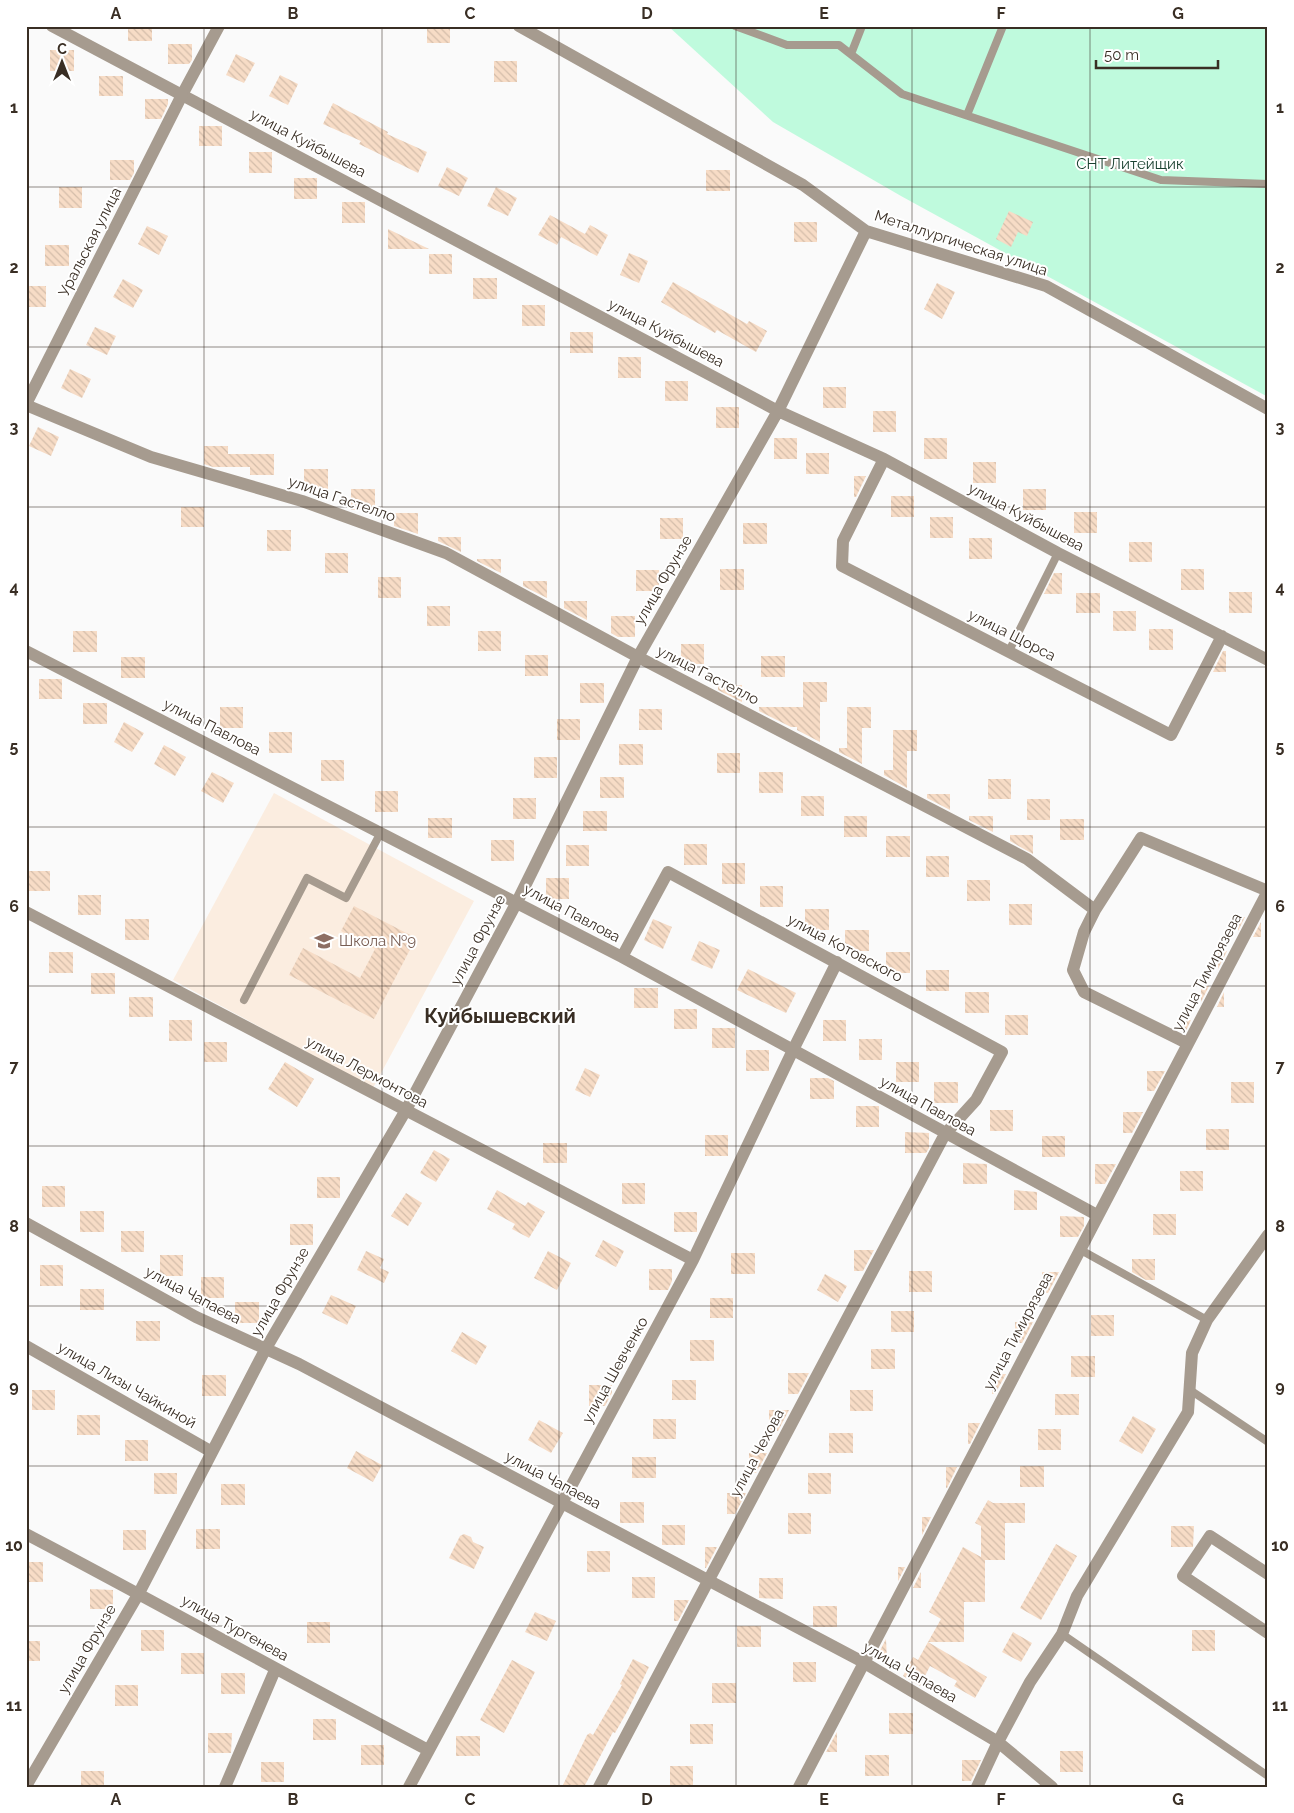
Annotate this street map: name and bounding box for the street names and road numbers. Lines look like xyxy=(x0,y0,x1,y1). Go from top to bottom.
street label: улица Куйбышева xyxy=(247,105,369,181)
street label: Уральская улица xyxy=(55,184,125,300)
street label: Металлургическая улица xyxy=(872,206,1050,280)
street label: улица Куйбышева xyxy=(605,295,727,371)
street label: улица Гастелло xyxy=(286,472,398,526)
street label: улица Куйбышева xyxy=(965,479,1087,555)
street label: улица Фрунзе xyxy=(630,532,696,628)
street label: улица Щорса xyxy=(965,605,1059,665)
street label: улица Гастелло xyxy=(654,641,762,709)
street label: улица Павлова xyxy=(160,695,264,759)
street label: улица Павлова xyxy=(521,880,623,946)
street label: улица Фрунзе xyxy=(447,891,509,988)
street label: улица Котовского xyxy=(784,910,906,986)
street label: улица Тимирязева xyxy=(1168,910,1246,1034)
street label: улица Лермонтова xyxy=(303,1032,431,1112)
street label: улица Павлова xyxy=(877,1072,979,1140)
street label: улица Фрунзе xyxy=(247,1244,313,1340)
street label: улица Чапаева xyxy=(142,1262,244,1328)
street label: улица Тимирязева xyxy=(979,1269,1057,1393)
street label: улица Шевченко xyxy=(578,1314,652,1426)
street label: улица Лизы Чайкиной xyxy=(55,1338,199,1432)
street label: улица Чехова xyxy=(726,1406,788,1500)
street label: улица Чапаева xyxy=(502,1447,604,1513)
street label: улица Тургенева xyxy=(178,1591,292,1665)
street label: улица Фрунзе xyxy=(54,1601,120,1697)
street label: улица Чапаева xyxy=(860,1638,960,1706)

